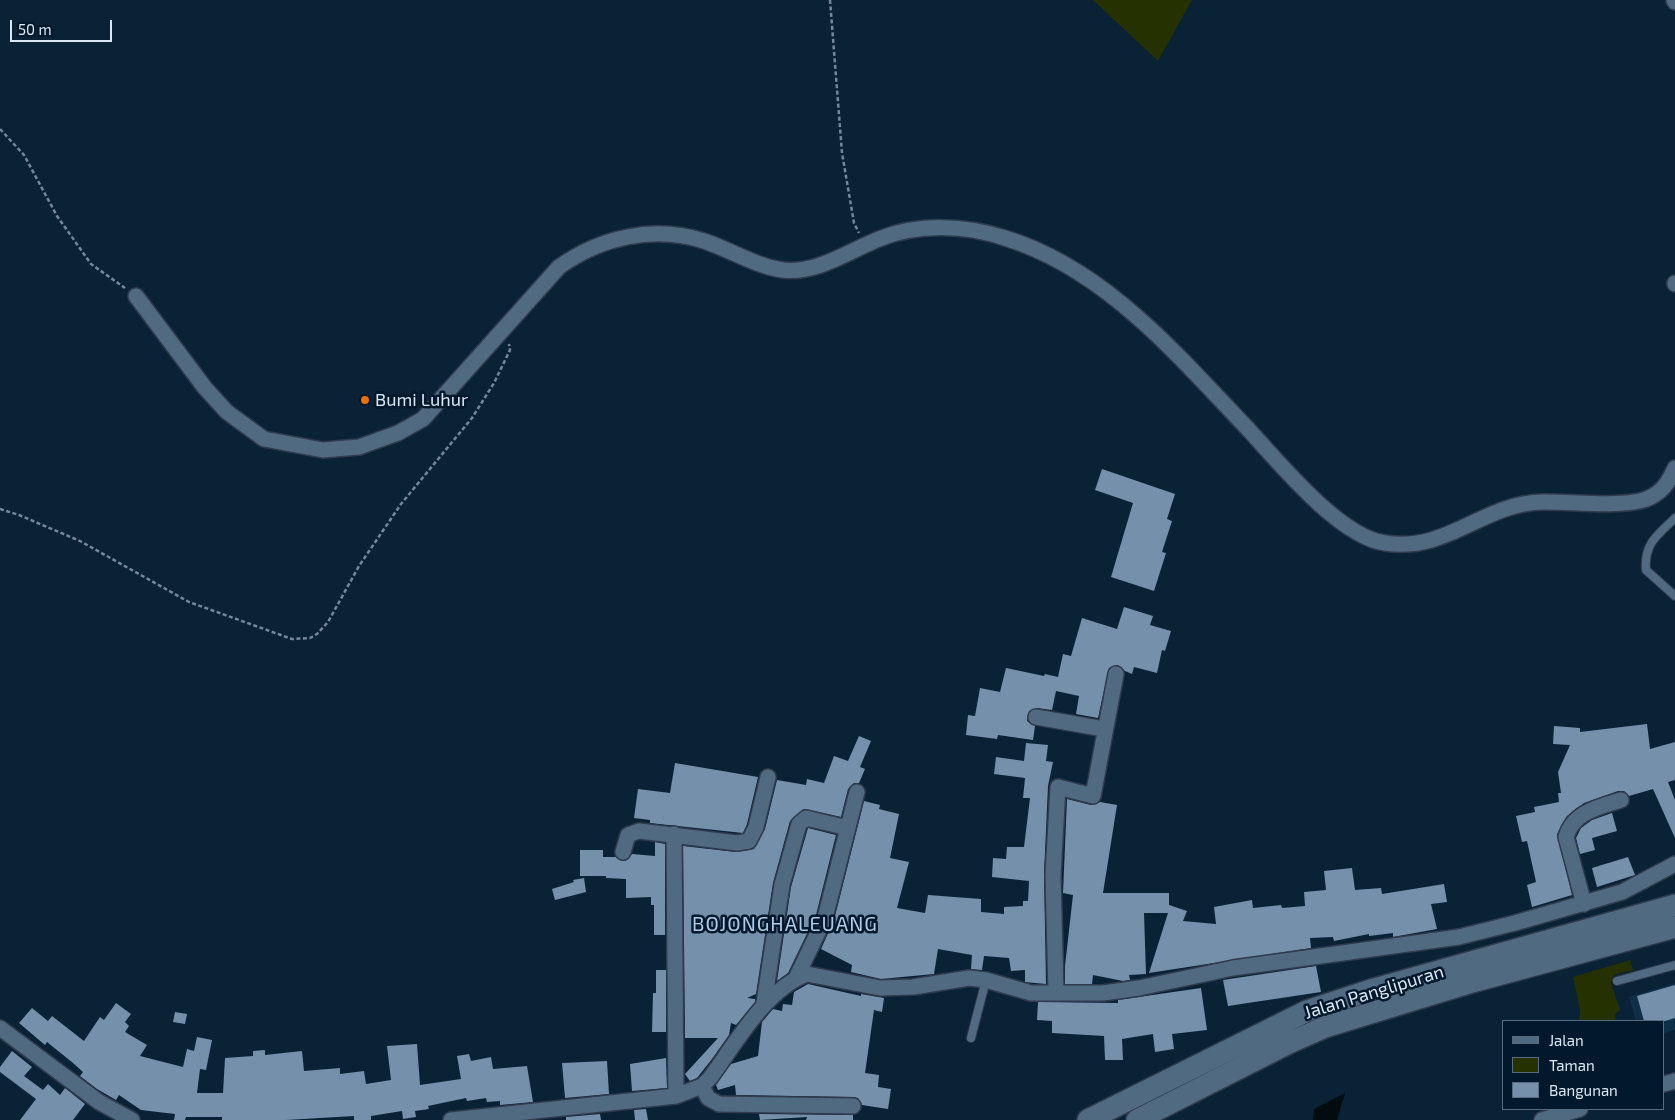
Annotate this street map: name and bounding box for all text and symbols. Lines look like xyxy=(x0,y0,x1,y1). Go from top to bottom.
scale bar xyxy=(12,10,115,42)
text: 50 m xyxy=(18,20,52,38)
place label: Bumi Luhur xyxy=(375,389,468,411)
marker: Bumi Luhur xyxy=(359,394,371,406)
district label: BOJONGHALEUANG xyxy=(690,912,880,936)
street label: Jalan Panglipuran xyxy=(1302,961,1446,1023)
legend xyxy=(1502,1020,1665,1110)
text: Jalan xyxy=(1549,1031,1584,1049)
text: Taman xyxy=(1549,1056,1595,1074)
text: Bangunan xyxy=(1549,1081,1618,1099)

